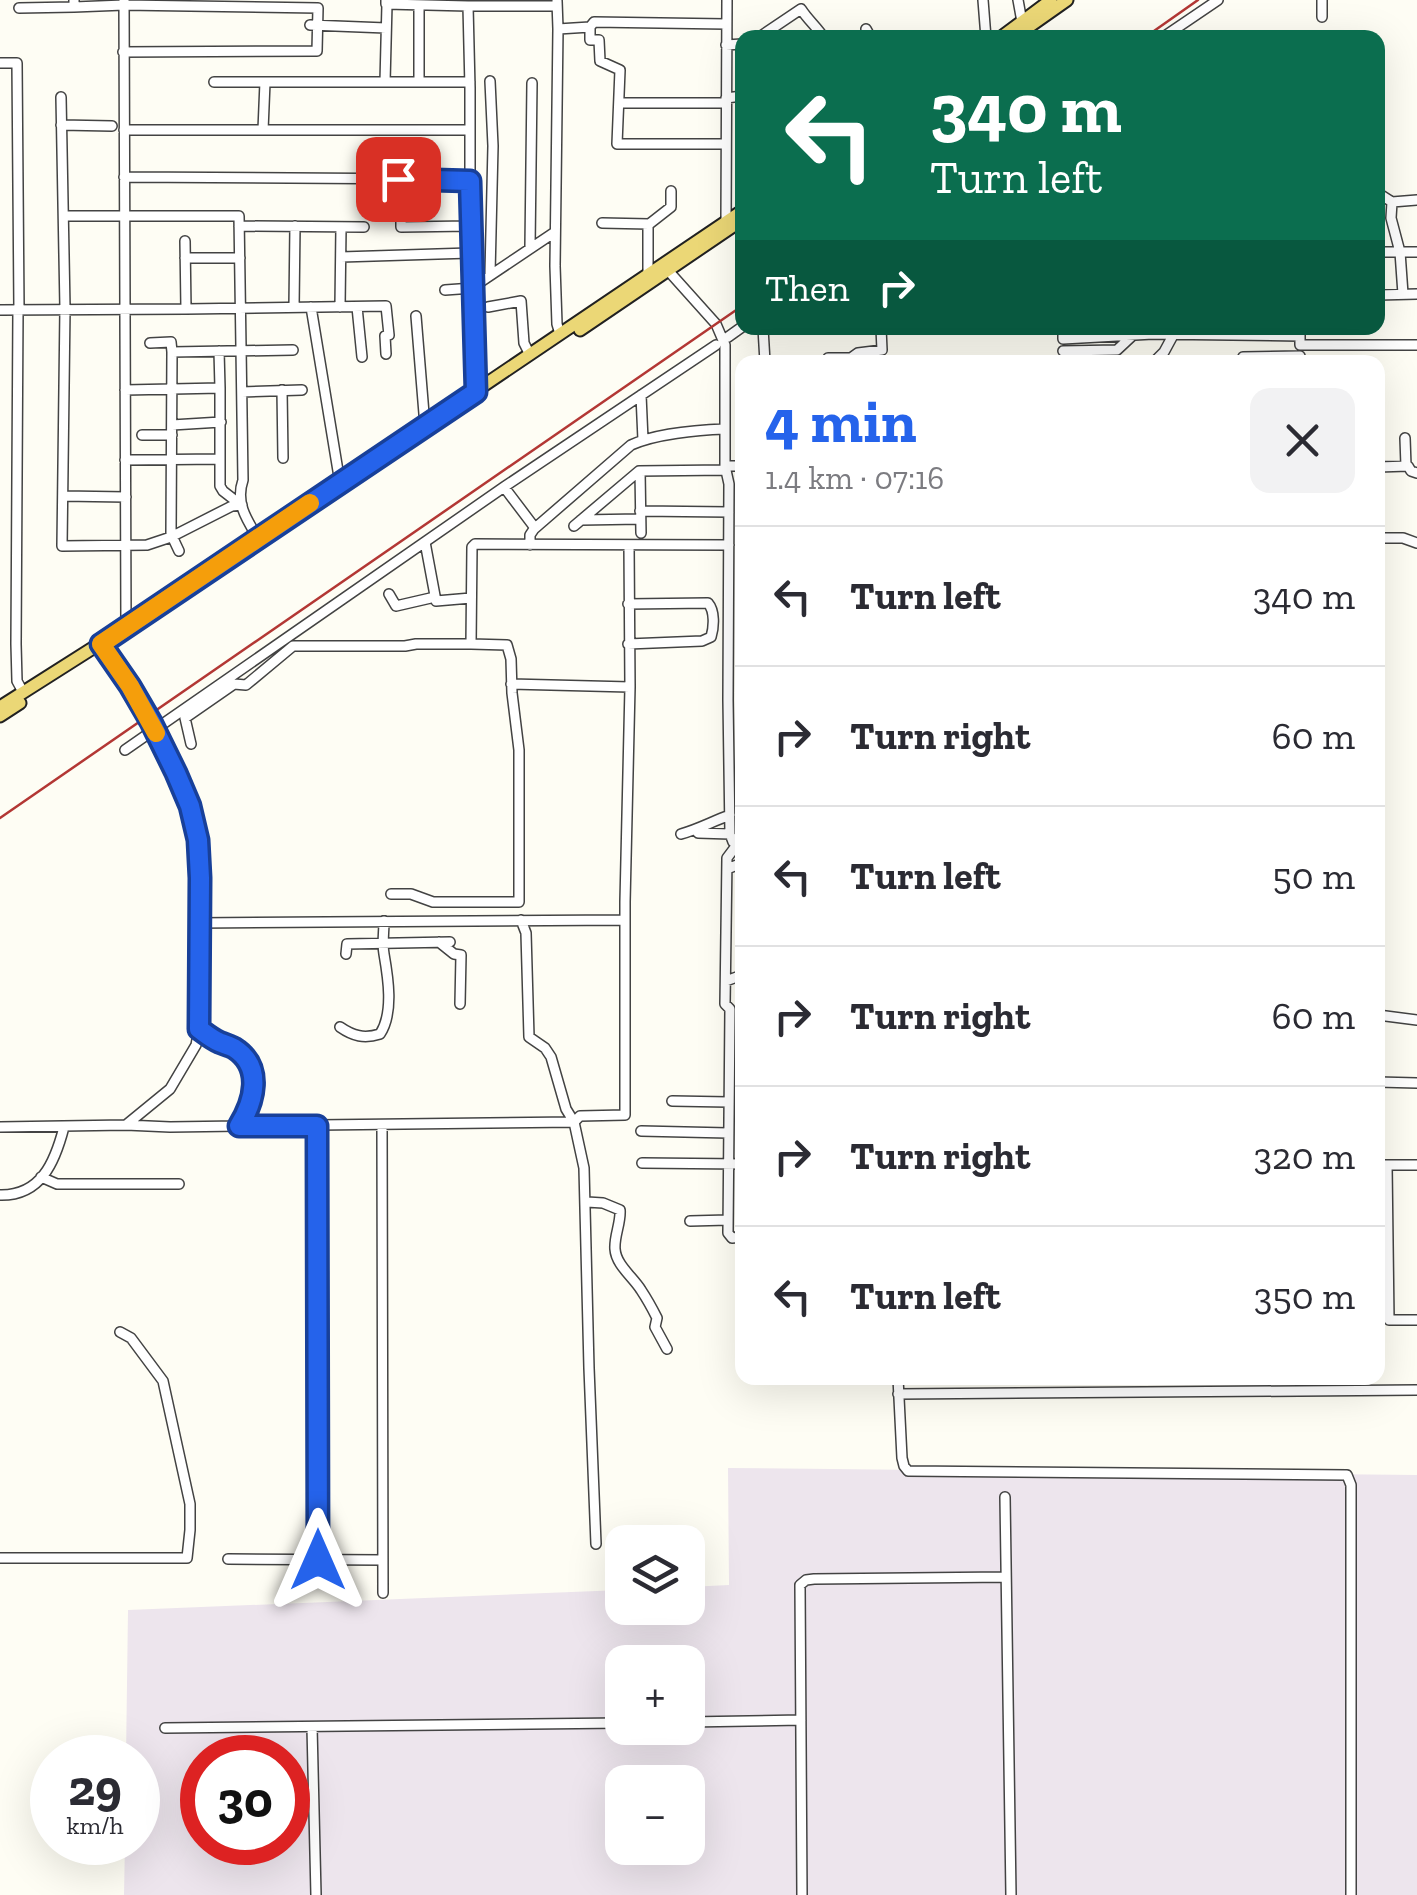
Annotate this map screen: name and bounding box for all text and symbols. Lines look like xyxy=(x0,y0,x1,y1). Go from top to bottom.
text: 340 m xyxy=(930,66,1122,150)
icon: left xyxy=(765,70,895,200)
pin xyxy=(356,137,441,222)
text: Turn left xyxy=(930,151,1102,205)
icon: arrive xyxy=(371,152,426,207)
icon: right xyxy=(869,260,924,315)
text: Then xyxy=(765,265,849,311)
text: 4 min xyxy=(765,385,917,457)
button: close xyxy=(1250,388,1355,493)
text: 1.4 km · 07:16 xyxy=(765,459,944,497)
icon: left xyxy=(765,569,820,624)
text: Turn left xyxy=(850,573,1001,619)
text: 340 m xyxy=(1253,573,1355,619)
icon: right xyxy=(765,709,820,764)
text: Turn right xyxy=(850,713,1030,759)
text: 60 m xyxy=(1272,713,1355,759)
icon: left xyxy=(765,849,820,904)
text: Turn left xyxy=(850,853,1001,899)
text: 50 m xyxy=(1272,853,1355,899)
icon: right xyxy=(765,989,820,1044)
text: Turn right xyxy=(850,993,1030,1039)
text: 60 m xyxy=(1272,993,1355,1039)
icon: right xyxy=(765,1129,820,1184)
text: Turn right xyxy=(850,1133,1030,1179)
text: 320 m xyxy=(1254,1133,1355,1179)
icon: left xyxy=(765,1269,820,1324)
text: Turn left xyxy=(850,1273,1001,1319)
text: 350 m xyxy=(1254,1273,1355,1319)
position arrow xyxy=(266,1508,370,1612)
map controls xyxy=(605,1525,705,1865)
button: layers xyxy=(605,1525,705,1625)
button: + xyxy=(605,1645,705,1745)
speed limit sign: 30 xyxy=(180,1735,310,1865)
text: 29 xyxy=(68,1758,122,1818)
button: − xyxy=(605,1765,705,1865)
text: km/h xyxy=(66,1810,124,1840)

